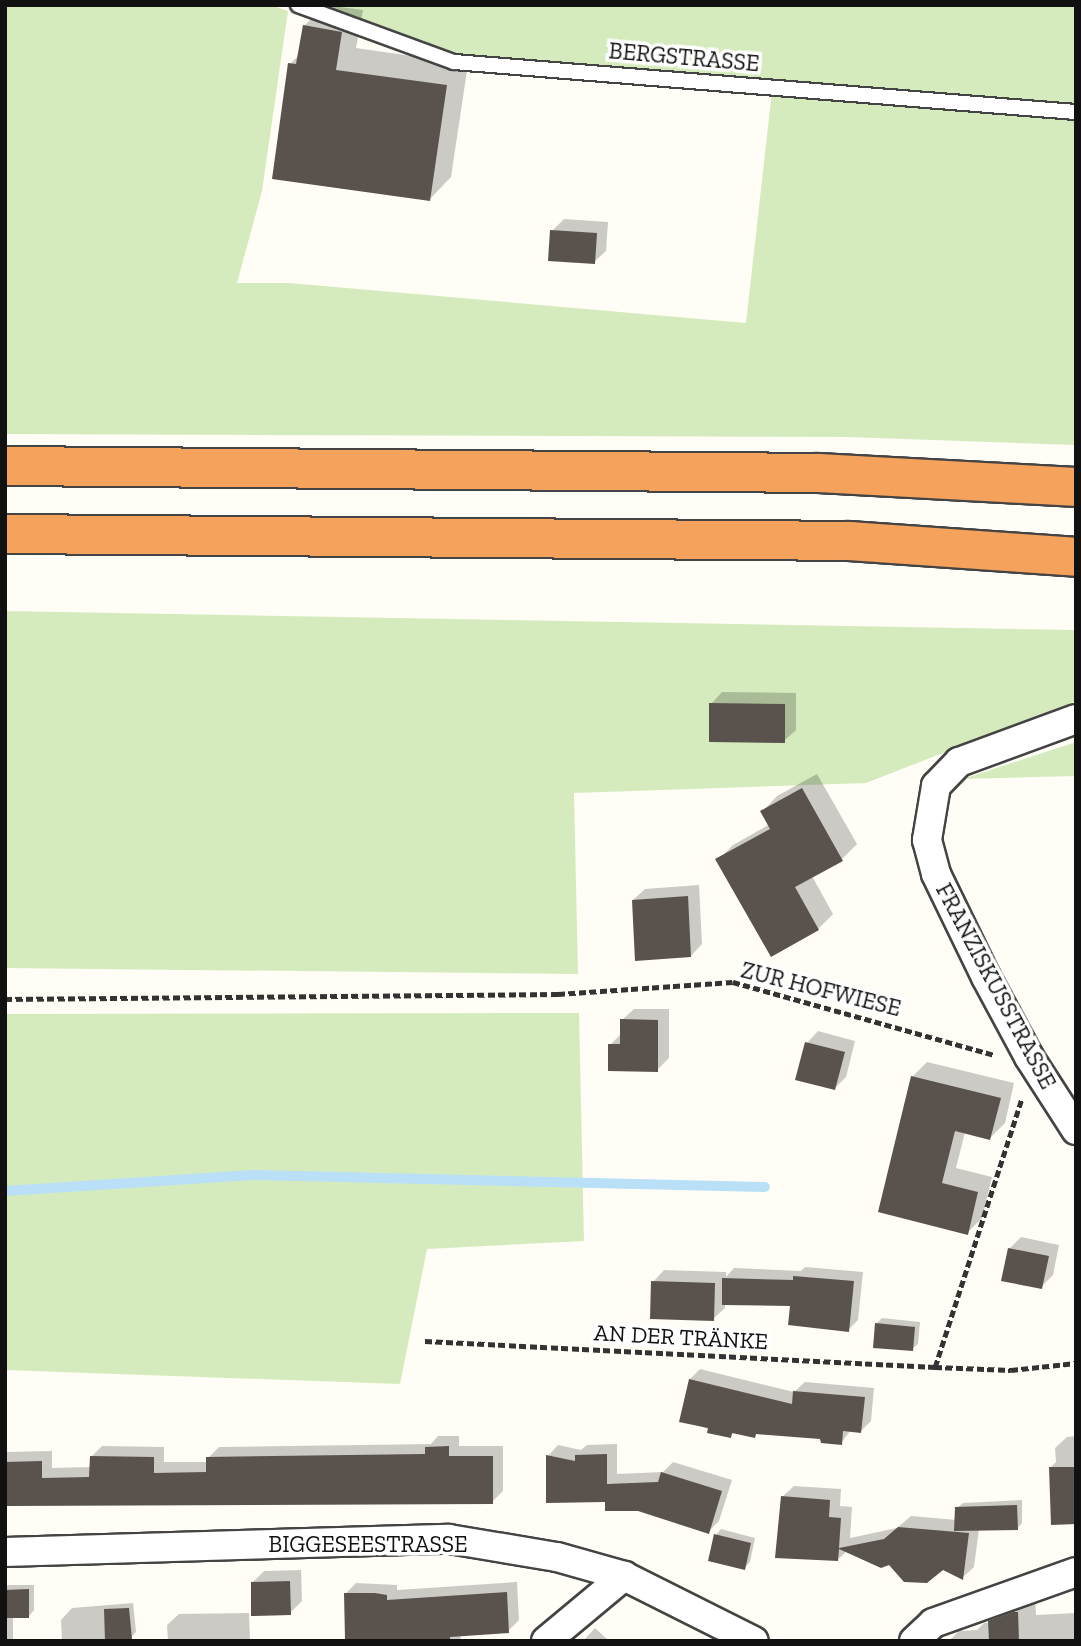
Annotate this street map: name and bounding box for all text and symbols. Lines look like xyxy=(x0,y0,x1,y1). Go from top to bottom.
street label: BERGSTRASSE xyxy=(608,37,760,77)
street label: FRANZISKUSSTRASSE xyxy=(930,878,1062,1094)
street label: ZUR HOFWIESE xyxy=(738,956,904,1022)
street label: AN DER TRÄNKE xyxy=(593,1319,769,1355)
street label: BIGGESEESTRASSE xyxy=(268,1530,468,1558)

